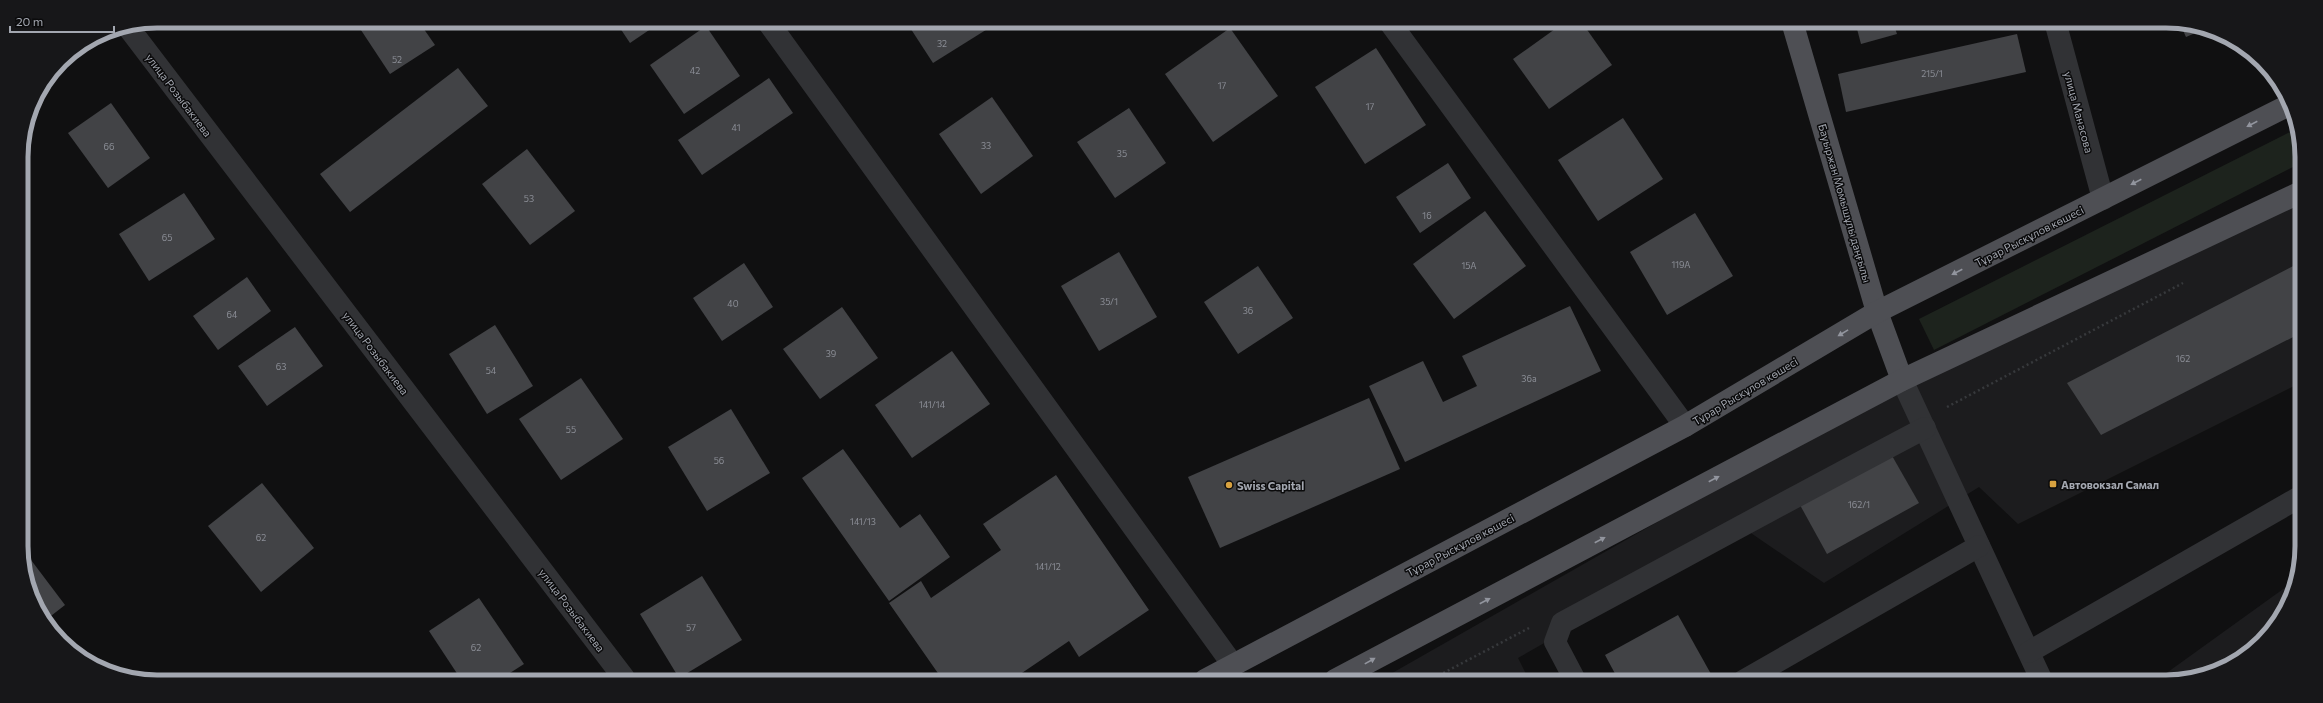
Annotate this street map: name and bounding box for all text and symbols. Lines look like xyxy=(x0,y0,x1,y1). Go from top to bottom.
scale bar xyxy=(10,8,114,34)
text: 20 m xyxy=(16,14,43,28)
house number: 32 xyxy=(937,38,947,49)
street label: улица Розыбакиева xyxy=(144,51,214,139)
house number: 52 xyxy=(392,54,402,65)
house number: 42 xyxy=(690,65,700,76)
house number: 215/1 xyxy=(1921,68,1943,79)
street label: улица Манасова xyxy=(2062,70,2096,154)
house number: 17 xyxy=(1218,80,1227,91)
house number: 17 xyxy=(1366,101,1375,112)
one-way arrow xyxy=(2247,121,2258,127)
house number: 41 xyxy=(732,122,740,133)
street label: Бауыржан Момышұлы даңғылы xyxy=(1816,122,1874,284)
house number: 33 xyxy=(981,140,991,151)
house number: 66 xyxy=(104,141,114,152)
house number: 35 xyxy=(1117,148,1127,159)
one-way arrow xyxy=(2130,179,2142,185)
house number: 53 xyxy=(524,193,534,204)
street label: Тұрар Рыскұлов көшесі xyxy=(1972,203,2086,269)
house number: 16 xyxy=(1422,210,1432,221)
house number: 65 xyxy=(162,232,172,243)
house number: 119А xyxy=(1671,259,1691,270)
house number: 15А xyxy=(1461,260,1477,271)
one-way arrow xyxy=(1952,269,1963,275)
house number: 35/1 xyxy=(1100,296,1118,307)
house number: 40 xyxy=(727,298,739,309)
house number: 36 xyxy=(1243,305,1253,316)
house number: 64 xyxy=(227,309,238,320)
street label: улица Розыбакиева xyxy=(341,309,411,397)
one-way arrow xyxy=(1837,329,1849,336)
house number: 39 xyxy=(826,348,836,359)
house number: 162 xyxy=(2176,353,2190,364)
street label: Тұрар Рыскұлов көшесі xyxy=(1690,354,1800,428)
house number: 63 xyxy=(276,361,286,372)
house number: 54 xyxy=(486,365,497,376)
house number: 36а xyxy=(1521,373,1537,384)
house number: 141/14 xyxy=(919,399,946,410)
house number: 55 xyxy=(566,424,576,435)
house number: 56 xyxy=(714,455,724,466)
one-way arrow xyxy=(1709,476,1720,483)
place label: Автовокзал Самал xyxy=(2061,478,2159,491)
place label: Swiss Capital xyxy=(1237,479,1304,492)
marker: Автовокзал Самал xyxy=(2048,479,2058,489)
marker: Swiss Capital xyxy=(1224,480,1234,490)
house number: 162/1 xyxy=(1848,499,1870,510)
street label: Тұрар Рыскұлов көшесі xyxy=(1404,511,1516,579)
house number: 141/13 xyxy=(850,516,876,527)
house number: 62 xyxy=(256,532,266,543)
one-way arrow xyxy=(1594,537,1605,543)
house number: 141/12 xyxy=(1035,561,1061,572)
street label: улица Розыбакиева xyxy=(537,566,607,654)
one-way arrow xyxy=(1479,597,1490,604)
house number: 57 xyxy=(686,622,696,633)
house number: 62 xyxy=(471,642,481,653)
one-way arrow xyxy=(1364,658,1375,665)

